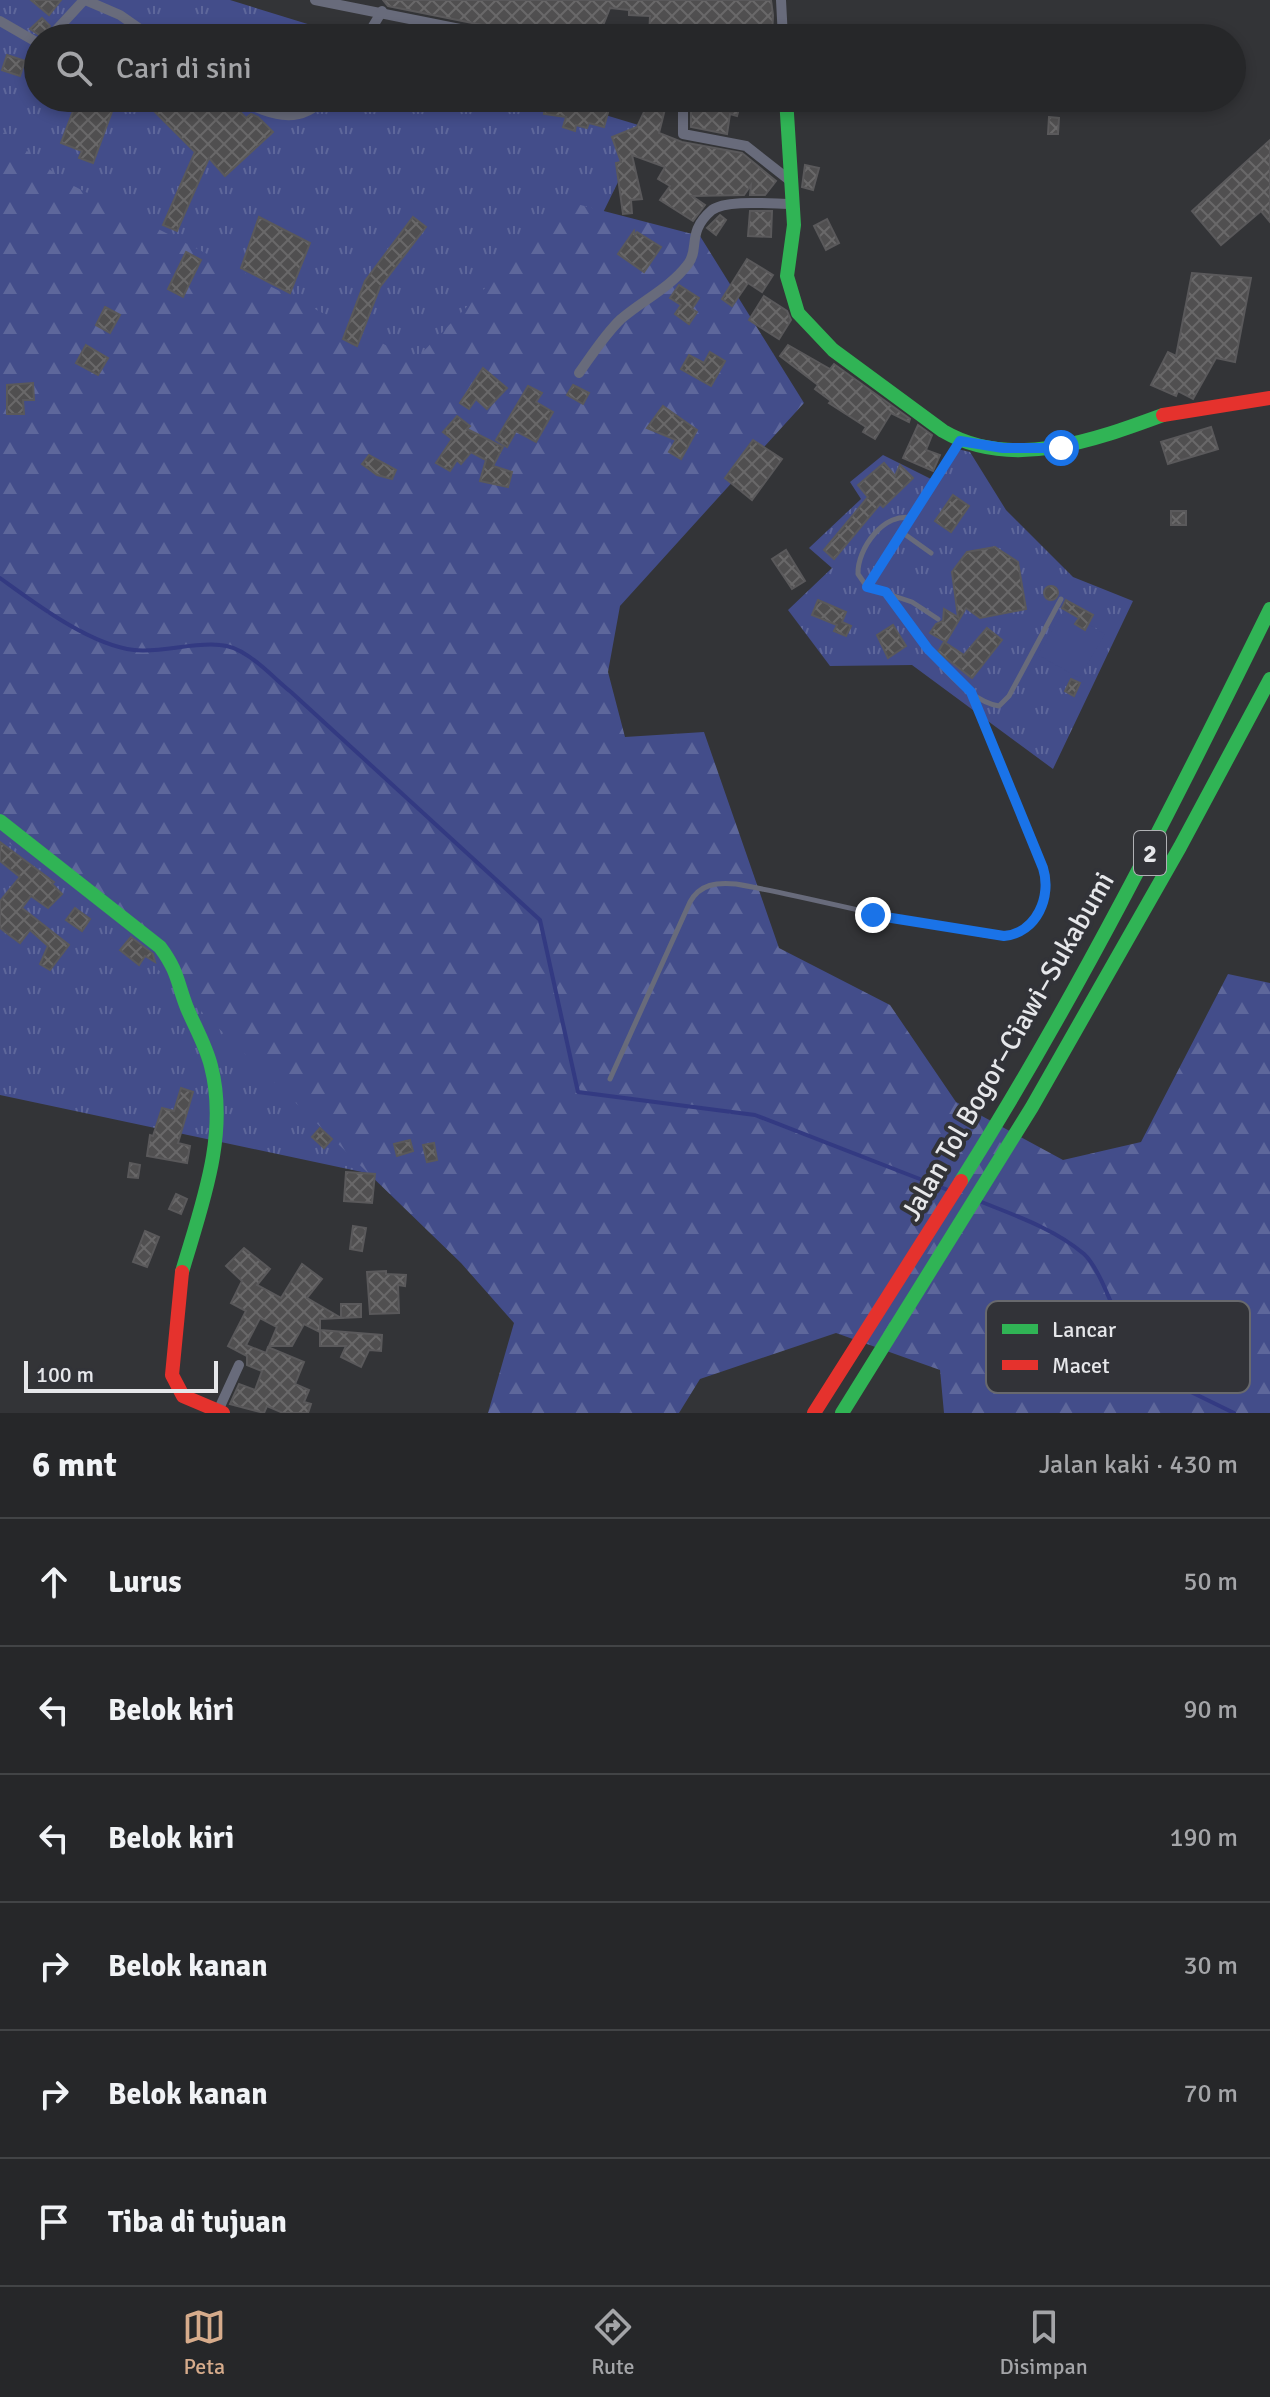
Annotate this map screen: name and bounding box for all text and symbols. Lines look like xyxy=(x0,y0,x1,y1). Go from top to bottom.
search box xyxy=(24,24,1246,112)
icon: search xyxy=(52,46,96,90)
text: Cari di sini xyxy=(116,50,252,87)
route start xyxy=(1043,430,1079,466)
road number: 2 xyxy=(1134,831,1166,875)
street label: Jalan Tol Bogor–Ciawi–Sukabumi xyxy=(894,866,1122,1227)
route end xyxy=(855,897,891,933)
legend xyxy=(986,1301,1250,1393)
text: Lancar xyxy=(1052,1316,1116,1343)
text: Macet xyxy=(1052,1352,1110,1379)
scale bar xyxy=(24,1357,218,1393)
text: 100 m xyxy=(36,1361,94,1388)
text: 6 mnt xyxy=(32,1444,117,1486)
text: Jalan kaki · 430 m xyxy=(1039,1449,1238,1481)
icon: ahead xyxy=(32,1560,76,1604)
text: Lurus xyxy=(108,1564,182,1601)
text: 50 m xyxy=(1183,1566,1238,1598)
icon: left xyxy=(32,1688,76,1732)
text: Belok kiri xyxy=(108,1692,234,1729)
text: 90 m xyxy=(1183,1694,1238,1726)
icon: left xyxy=(32,1816,76,1860)
text: Belok kiri xyxy=(108,1820,234,1857)
text: 190 m xyxy=(1169,1822,1238,1854)
icon: right xyxy=(32,1944,76,1988)
text: Belok kanan xyxy=(108,1948,268,1985)
text: 30 m xyxy=(1183,1950,1238,1982)
icon: right xyxy=(32,2072,76,2116)
text: Belok kanan xyxy=(108,2076,268,2113)
text: 70 m xyxy=(1183,2078,1238,2110)
icon: arrive xyxy=(32,2200,76,2244)
text: Tiba di tujuan xyxy=(108,2204,287,2241)
tab: Peta xyxy=(182,2305,226,2380)
tab: Rute xyxy=(591,2305,635,2380)
tab: Disimpan xyxy=(999,2305,1088,2380)

